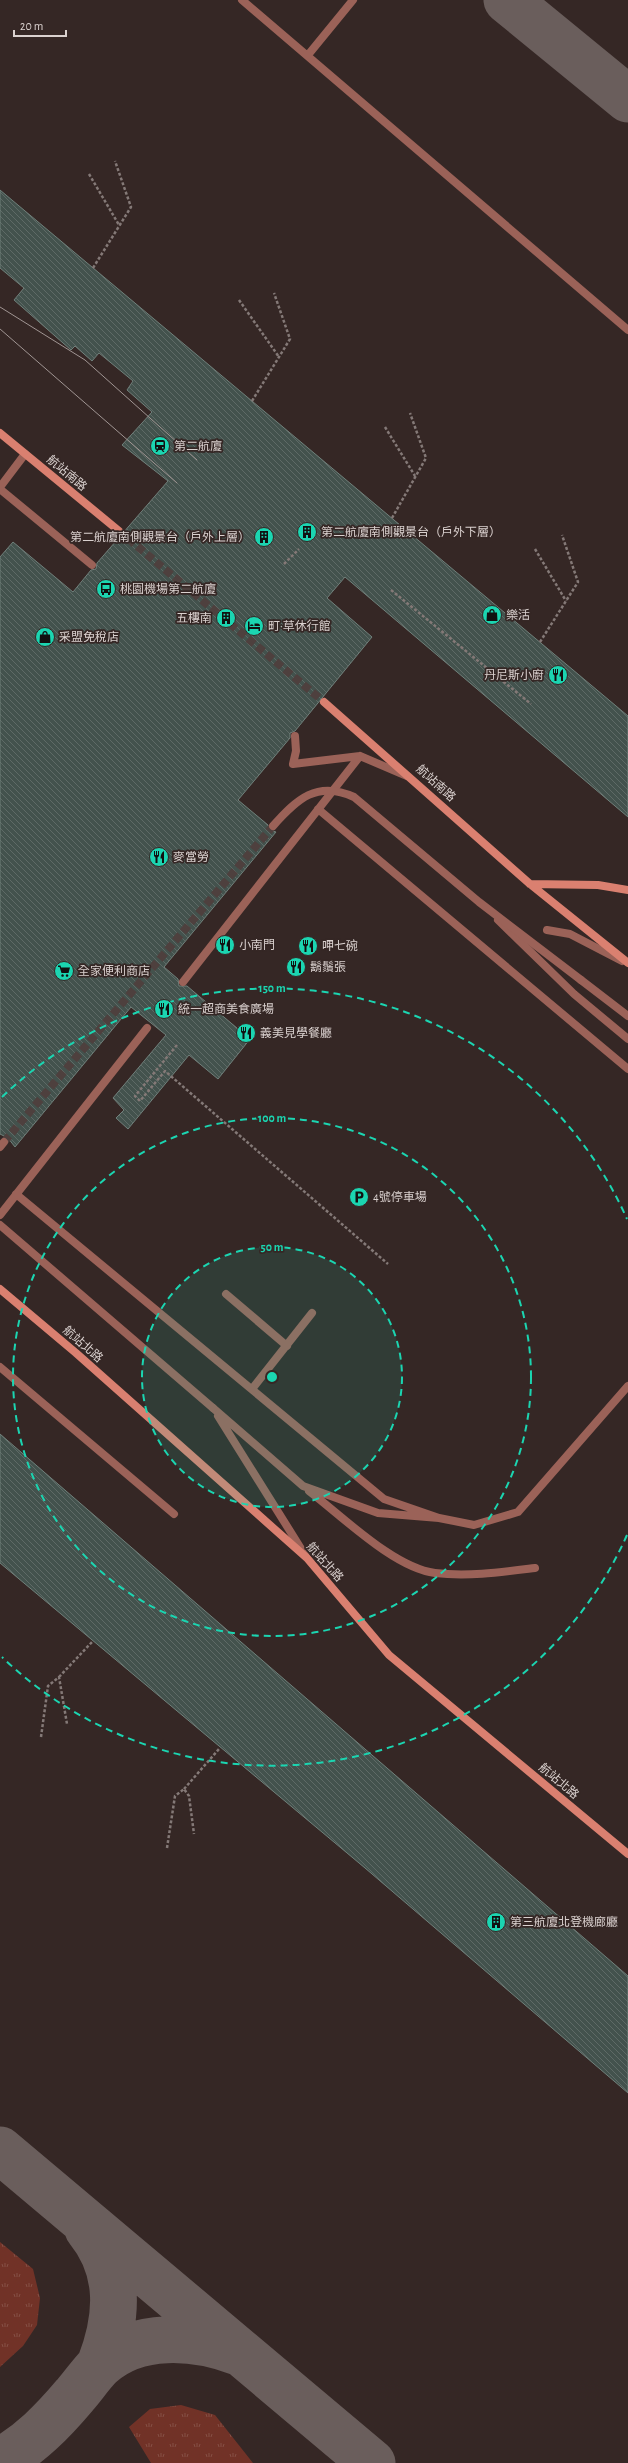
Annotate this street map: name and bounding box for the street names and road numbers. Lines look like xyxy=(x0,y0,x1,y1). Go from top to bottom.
street label: 航站南路 xyxy=(45,452,90,493)
street label: 航站南路 xyxy=(414,762,459,804)
street label: 航站北路 xyxy=(61,1323,106,1364)
street label: 航站北路 xyxy=(304,1539,346,1584)
street label: 航站北路 xyxy=(537,1760,582,1801)

